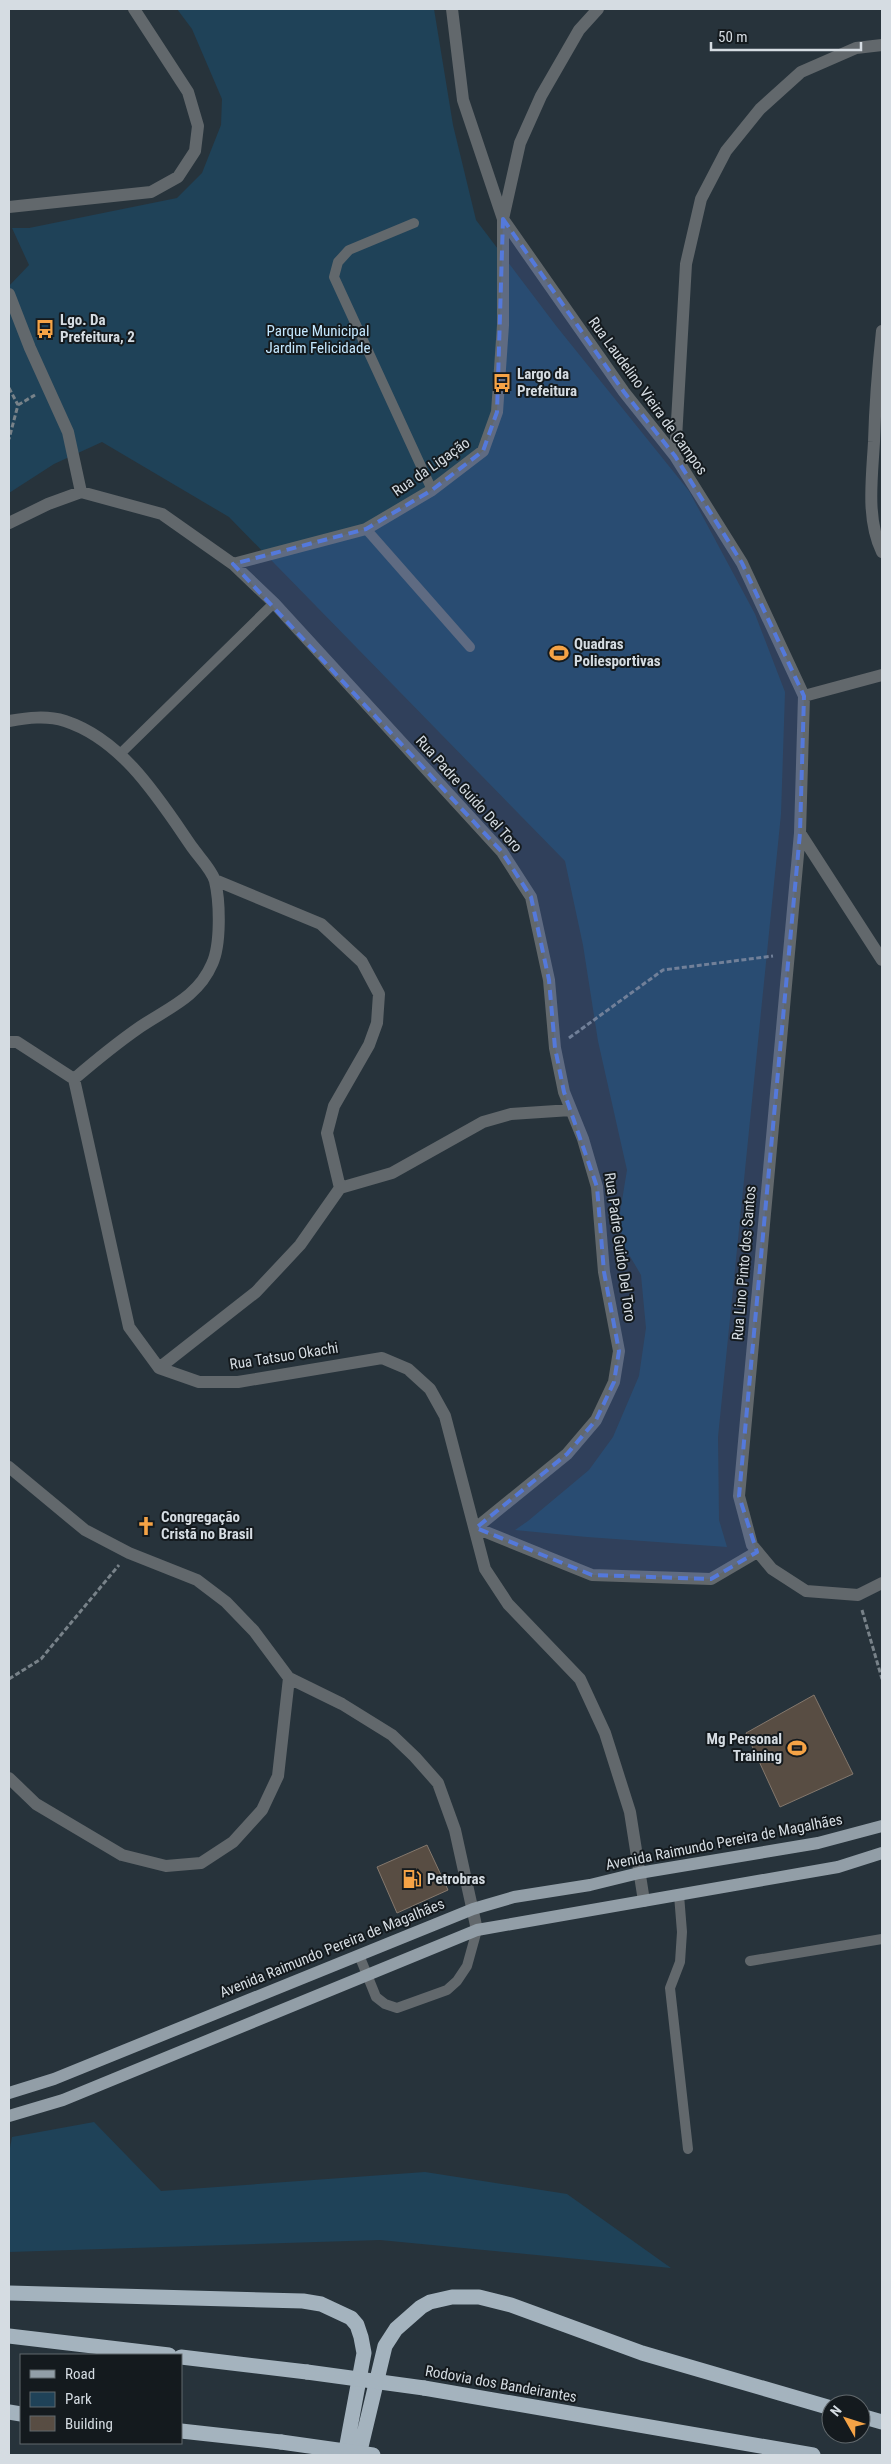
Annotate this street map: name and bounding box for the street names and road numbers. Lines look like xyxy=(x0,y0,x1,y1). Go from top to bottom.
street label: Rua Laudelino Vieira de Campos xyxy=(585,313,711,479)
street label: Rua da Ligação xyxy=(389,434,473,500)
street label: Rua Padre Guido Del Toro xyxy=(412,732,526,856)
street label: Rua Padre Guido Del Toro xyxy=(601,1171,639,1323)
street label: Rua Lino Pinto dos Santos xyxy=(728,1185,760,1341)
street label: Rua Tatsuo Okachi xyxy=(228,1339,340,1373)
street label: Avenida Raimundo Pereira de Magalhães xyxy=(604,1810,844,1874)
street label: Avenida Raimundo Pereira de Magalhães xyxy=(217,1894,447,2001)
street label: Rodovia dos Bandeirantes xyxy=(424,2362,578,2406)

